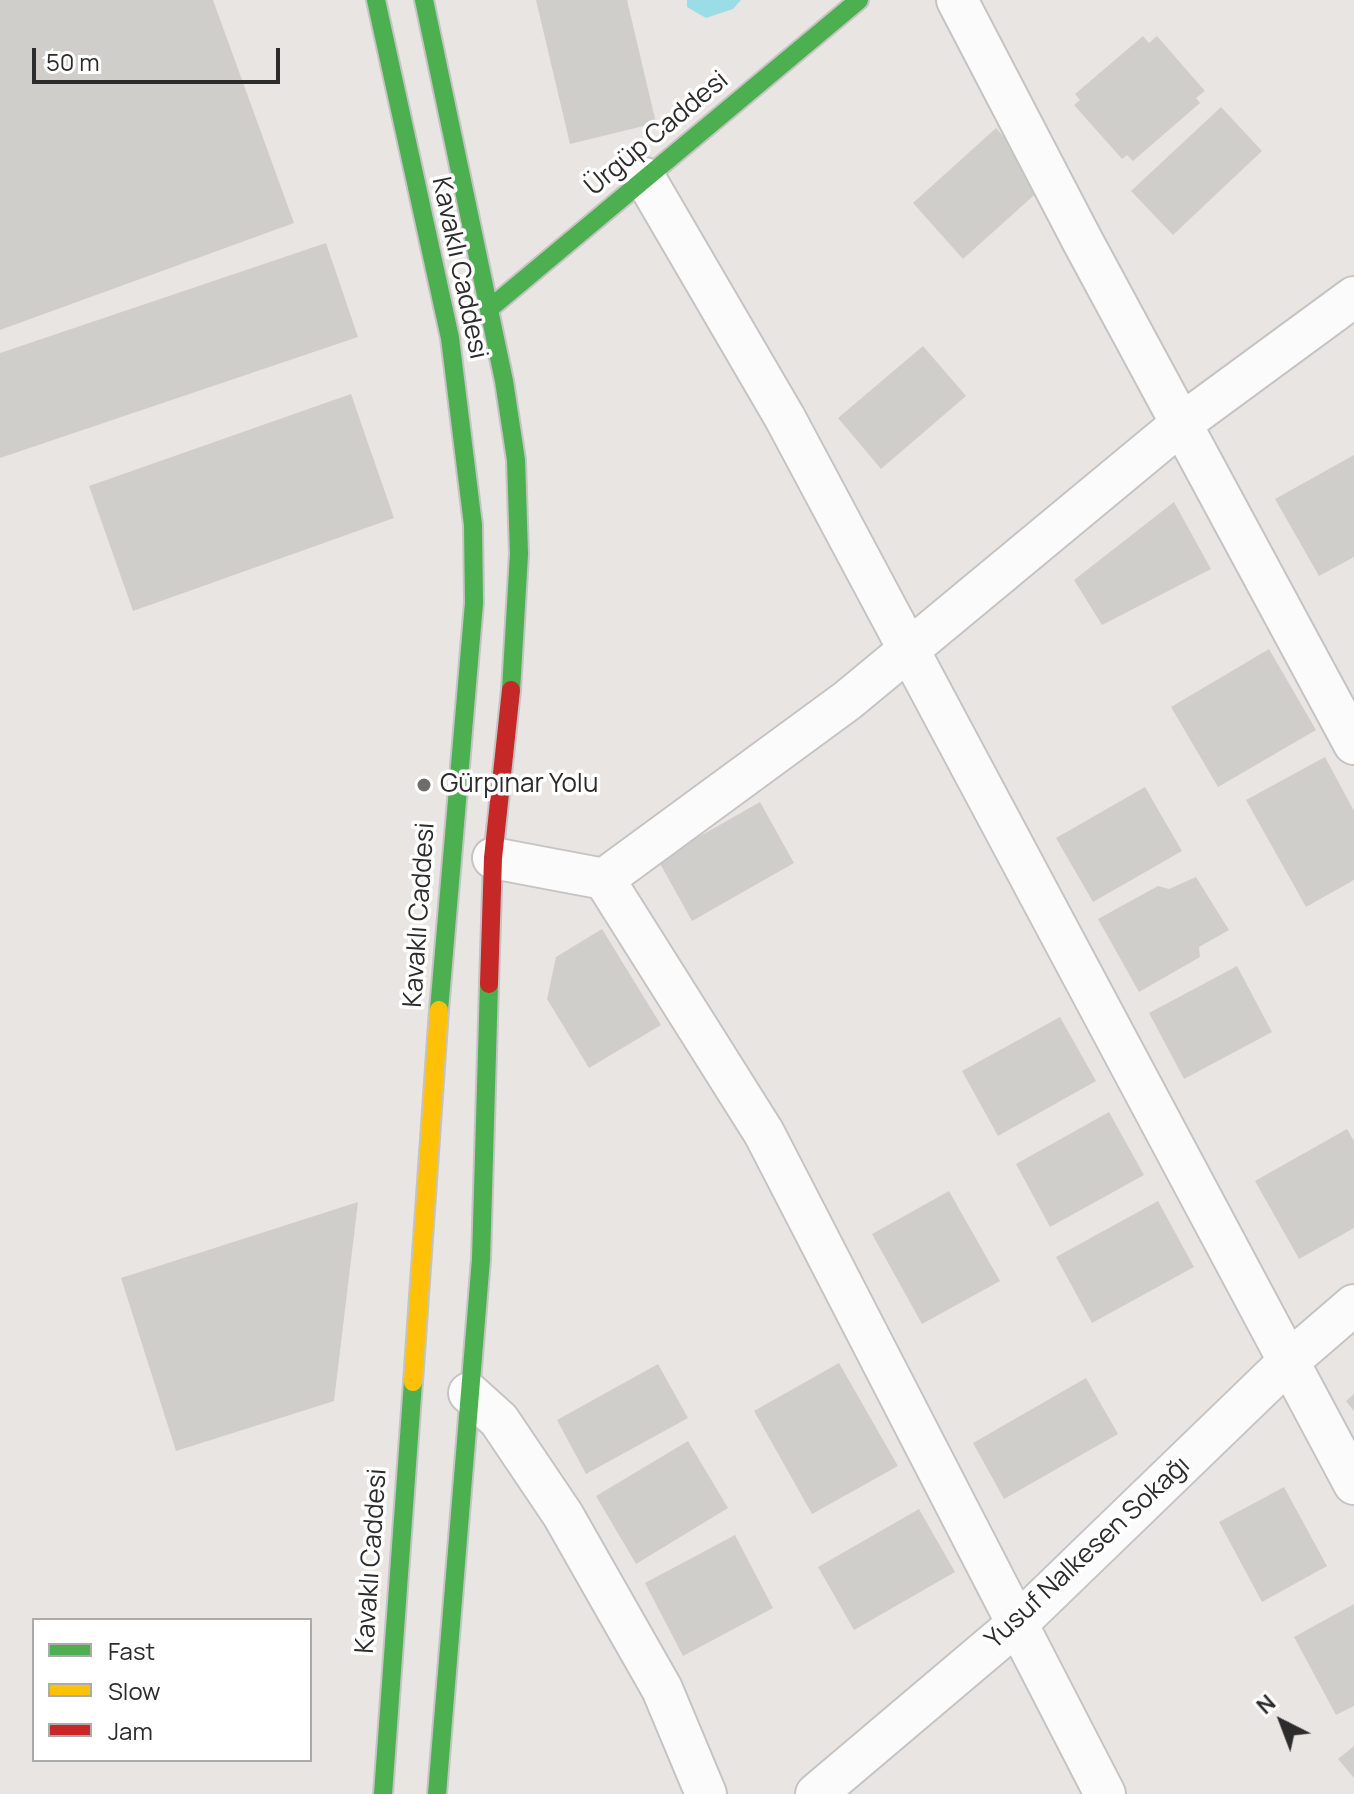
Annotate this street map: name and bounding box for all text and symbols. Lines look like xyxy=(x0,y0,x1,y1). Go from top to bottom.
scale bar xyxy=(36,32,284,82)
text: 50 m xyxy=(46,45,100,78)
street label: Ürgüp Caddesi xyxy=(579,65,735,203)
street label: Kavaklı Caddesi xyxy=(424,174,494,362)
place label: Gürpınar Yolu xyxy=(440,769,598,801)
marker: Gürpınar Yolu xyxy=(415,776,433,794)
street label: Kavaklı Caddesi xyxy=(398,822,442,1008)
street label: Yusuf Nalkesen Sokağı xyxy=(979,1450,1197,1656)
street label: Kavaklı Caddesi xyxy=(350,1468,394,1654)
legend xyxy=(32,1618,312,1762)
text: Fast xyxy=(108,1634,155,1667)
text: Slow xyxy=(108,1674,161,1707)
north arrow xyxy=(1242,1682,1322,1762)
text: N xyxy=(1250,1688,1282,1721)
text: Jam xyxy=(108,1714,153,1747)

